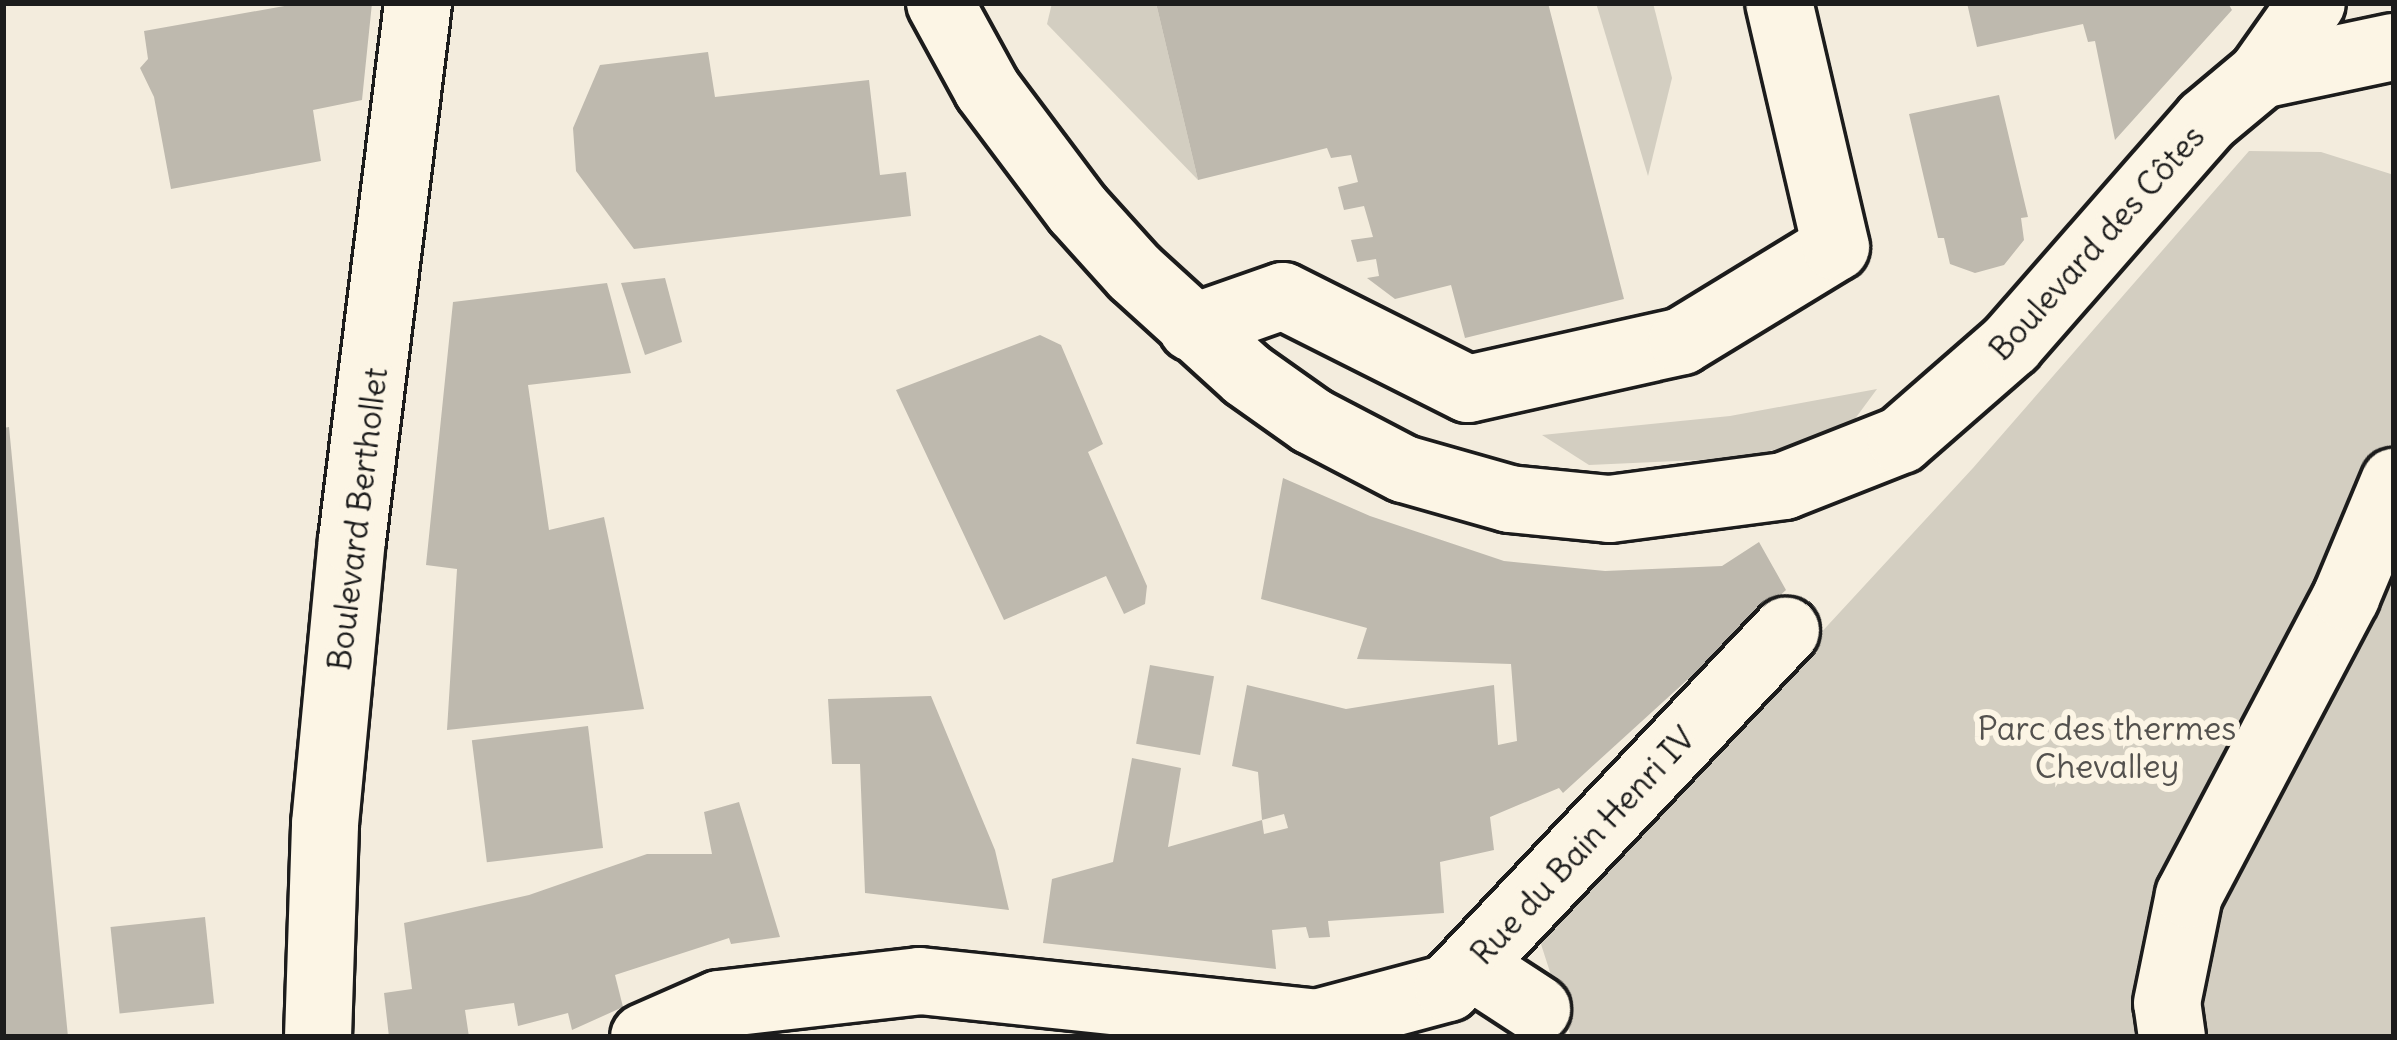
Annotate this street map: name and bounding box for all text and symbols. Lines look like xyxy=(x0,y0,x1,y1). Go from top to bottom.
street label: Boulevard des Côtes xyxy=(1981,117,2213,369)
street label: Boulevard Berthollet xyxy=(320,365,396,673)
park label: Parc des thermes Chevalley xyxy=(1978,709,2236,787)
street label: Rue du Bain Henri IV xyxy=(1462,719,1704,973)

